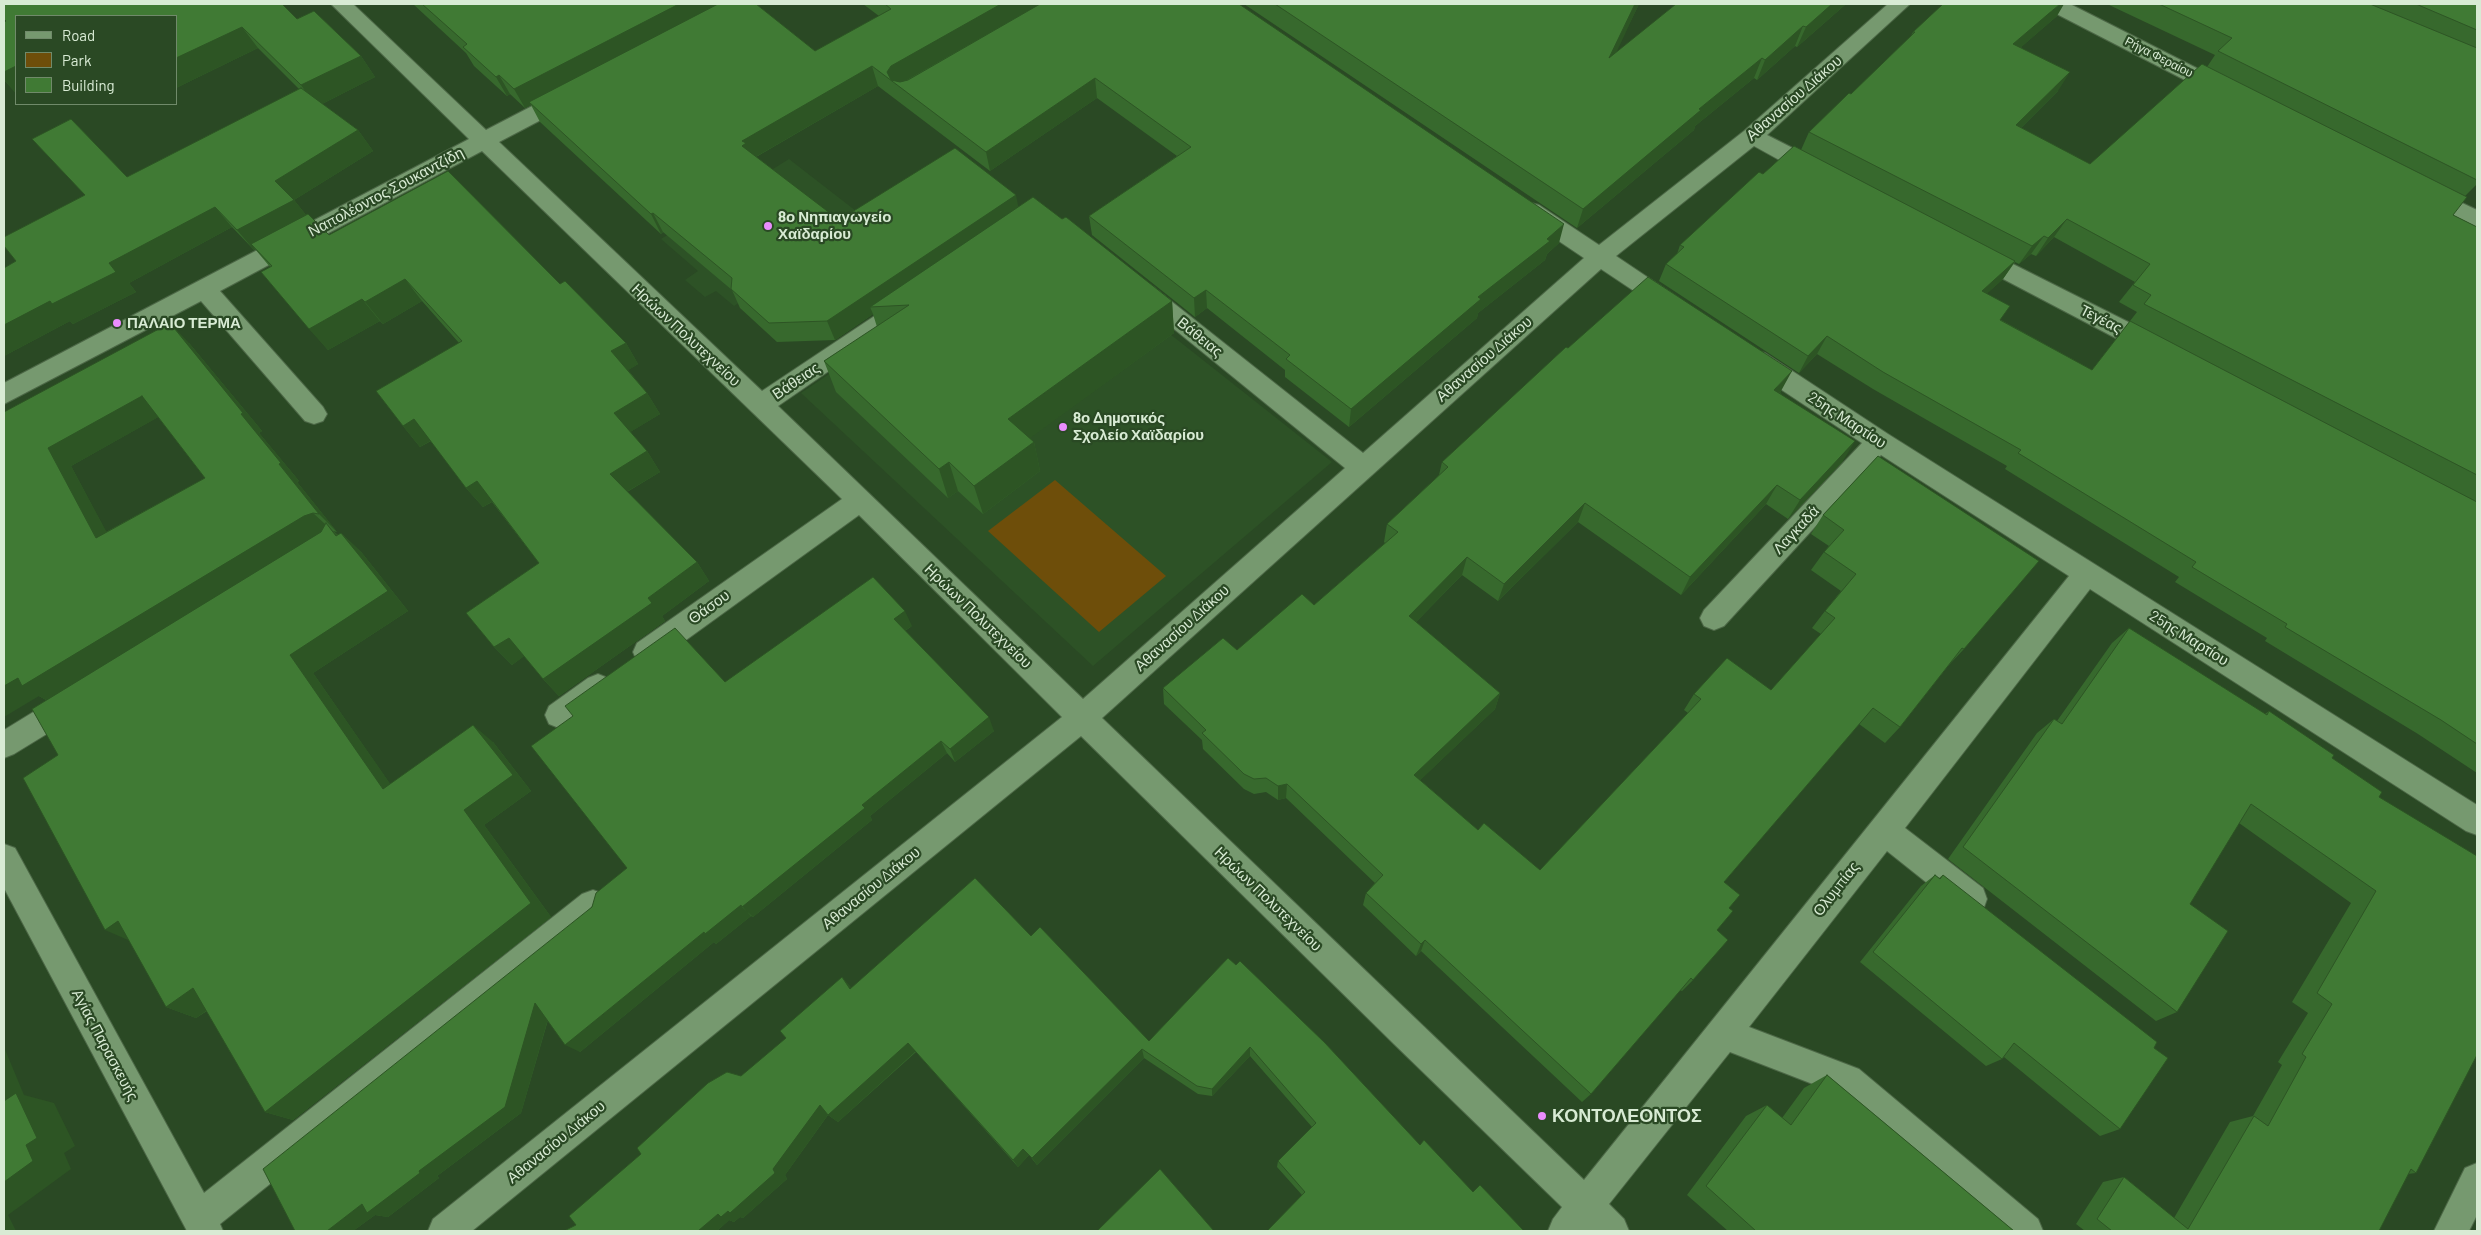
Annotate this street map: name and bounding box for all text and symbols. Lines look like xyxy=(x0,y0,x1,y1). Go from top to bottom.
legend xyxy=(15,15,178,105)
text: Road xyxy=(62,26,95,44)
street label: Ρήγα Φεραίου xyxy=(2122,34,2196,80)
text: Park xyxy=(62,51,91,69)
street label: Αθανασίου Διάκου xyxy=(1743,52,1845,144)
text: Building xyxy=(62,76,115,94)
street label: Ναπολέοντος Σουκαντζίδη xyxy=(305,143,467,241)
place label: 8ο Νηπιαγωγείο Χαϊδαρίου xyxy=(778,208,891,243)
marker: 8ο Νηπιαγωγείο Χαϊδαρίου xyxy=(762,220,774,232)
street label: Ηρώων Πολυτεχνείου xyxy=(628,280,744,390)
street label: Τεγέας xyxy=(2077,301,2125,337)
street label: Βάθειας xyxy=(1174,313,1226,361)
street label: Αθανασίου Διάκου xyxy=(1433,313,1535,405)
place label: ΠΑΛΑΙΟ ΤΕΡΜΑ xyxy=(127,314,241,332)
marker: ΠΑΛΑΙΟ ΤΕΡΜΑ xyxy=(111,317,123,329)
street label: Βάθειας xyxy=(769,359,823,403)
street label: 25ης Μαρτίου xyxy=(1805,388,1889,452)
place label: 8ο Δημοτικός Σχολείο Χαϊδαρίου xyxy=(1073,409,1204,444)
marker: 8ο Δημοτικός Σχολείο Χαϊδαρίου xyxy=(1057,421,1069,433)
street label: Λαγκαδά xyxy=(1769,502,1823,558)
street label: Ηρώων Πολυτεχνείου xyxy=(921,560,1035,672)
street label: Αθανασίου Διάκου xyxy=(1131,581,1233,675)
street label: Θάσου xyxy=(685,586,733,628)
street label: 25ης Μαρτίου xyxy=(2146,607,2232,669)
street label: Αθανασίου Διάκου xyxy=(818,843,924,933)
street label: Ηρώων Πολυτεχνείου xyxy=(1211,843,1325,955)
street label: Ολυμπίας xyxy=(1809,858,1863,920)
street label: Αγίας Παρασκευής xyxy=(68,986,142,1104)
street label: Αθανασίου Διάκου xyxy=(503,1097,609,1187)
place label: ΚΟΝΤΟΛΕΟΝΤΟΣ xyxy=(1552,1105,1702,1127)
marker: ΚΟΝΤΟΛΕΟΝΤΟΣ xyxy=(1536,1110,1548,1122)

